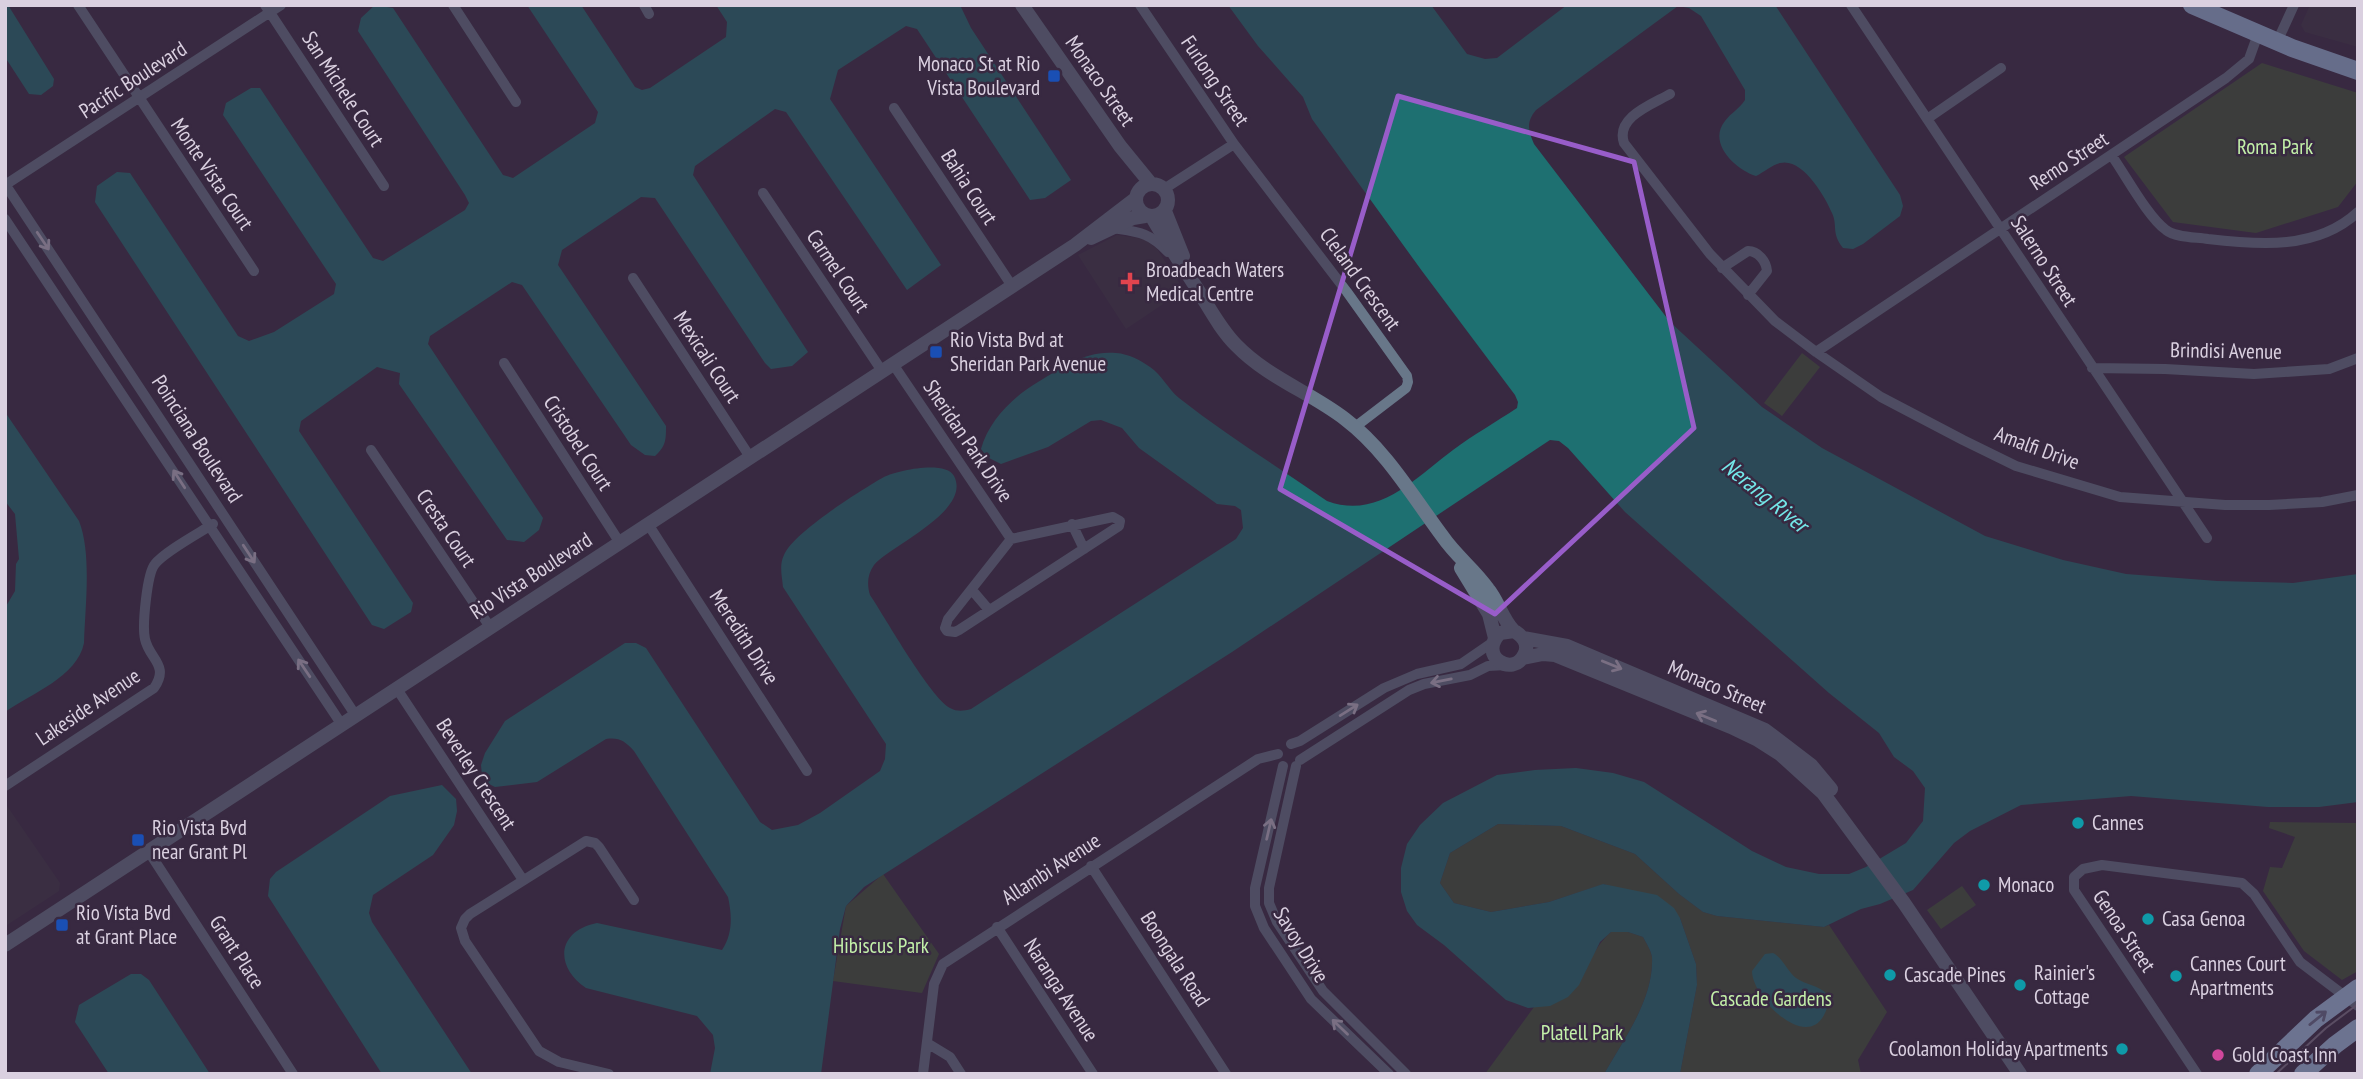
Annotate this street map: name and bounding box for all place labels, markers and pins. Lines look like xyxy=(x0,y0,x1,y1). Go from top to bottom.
place label: Monaco St at Rio Vista Boulevard xyxy=(918,50,1040,101)
marker: Monaco St at Rio Vista Boulevard xyxy=(1046,68,1062,84)
place label: Broadbeach Waters Medical Centre xyxy=(1146,256,1284,307)
marker: Broadbeach Waters Medical Centre xyxy=(1120,272,1140,292)
place label: Rio Vista Bvd at Sheridan Park Avenue xyxy=(950,326,1106,377)
marker: Rio Vista Bvd at Sheridan Park Avenue xyxy=(928,344,944,360)
place label: Cannes xyxy=(2092,809,2144,836)
place label: Rio Vista Bvd near Grant Pl xyxy=(152,814,247,865)
marker: Cannes xyxy=(2070,815,2086,831)
marker: Rio Vista Bvd near Grant Pl xyxy=(130,832,146,848)
place label: Monaco xyxy=(1998,871,2054,898)
marker: Monaco xyxy=(1976,877,1992,893)
place label: Rio Vista Bvd at Grant Place xyxy=(76,899,177,950)
place label: Casa Genoa xyxy=(2162,905,2245,932)
marker: Casa Genoa xyxy=(2140,911,2156,927)
marker: Rio Vista Bvd at Grant Place xyxy=(54,917,70,933)
place label: Cannes Court Apartments xyxy=(2190,950,2286,1001)
place label: Rainier's Cottage xyxy=(2034,959,2095,1010)
place label: Cascade Pines xyxy=(1904,961,2006,988)
marker: Cascade Pines xyxy=(1882,967,1898,983)
marker: Cannes Court Apartments xyxy=(2168,968,2184,984)
marker: Rainier's Cottage xyxy=(2012,977,2028,993)
place label: Coolamon Holiday Apartments xyxy=(1889,1035,2108,1062)
marker: Coolamon Holiday Apartments xyxy=(2114,1041,2130,1057)
place label: Gold Coast Inn xyxy=(2232,1041,2337,1068)
marker: Gold Coast Inn xyxy=(2210,1047,2226,1063)

